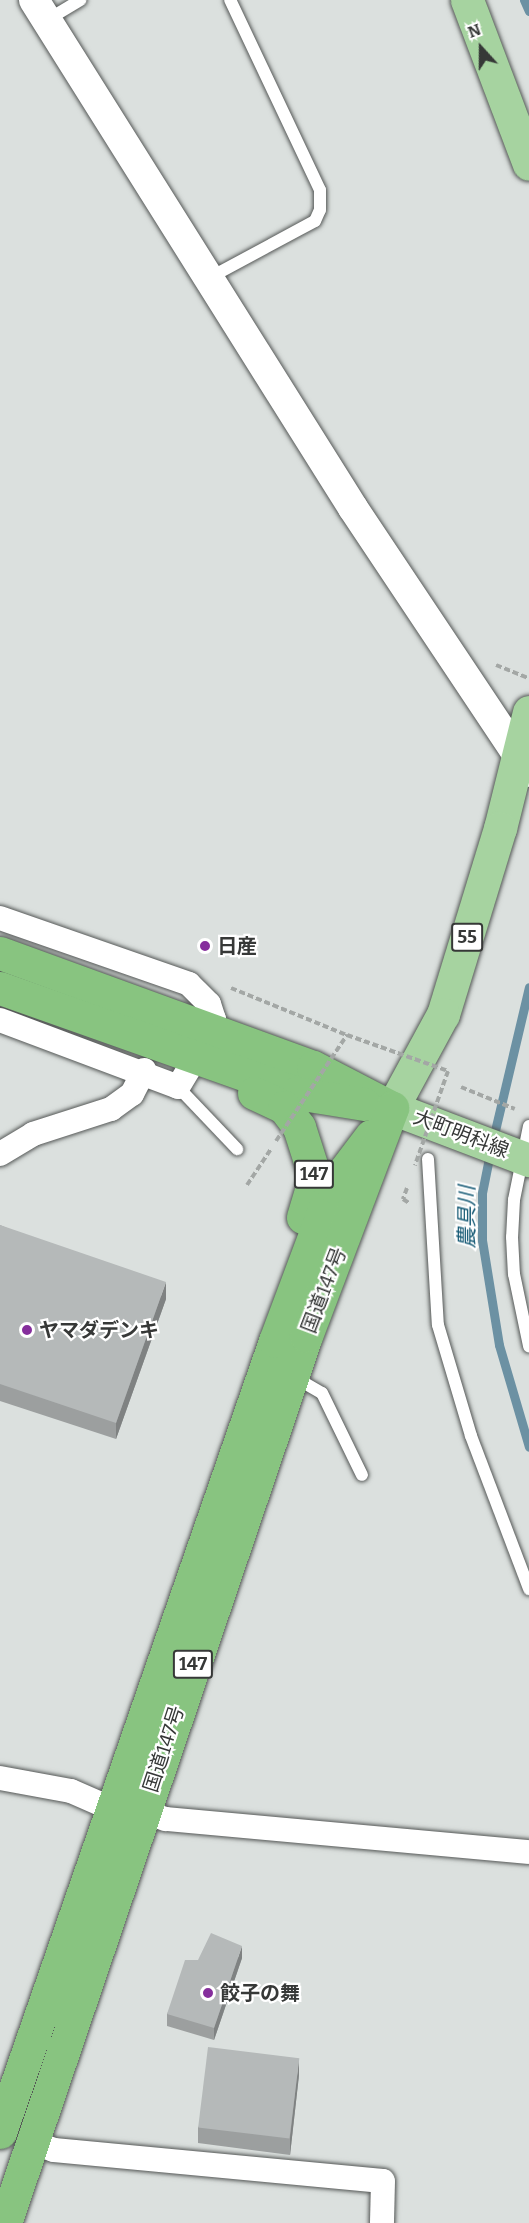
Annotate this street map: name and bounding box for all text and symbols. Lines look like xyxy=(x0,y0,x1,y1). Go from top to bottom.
north arrow xyxy=(451,18,511,78)
text: N xyxy=(465,20,484,42)
road number: 55 xyxy=(450,922,484,952)
place label: 日産 xyxy=(217,934,257,958)
marker: 日産 xyxy=(198,939,212,953)
street label: 大町明科線 xyxy=(410,1105,512,1163)
road number: 147 xyxy=(293,1159,335,1189)
water label: 農具川 xyxy=(454,1186,480,1248)
street label: 国道147号 xyxy=(297,1244,351,1336)
place label: ヤマダデンキ xyxy=(39,1318,159,1342)
marker: ヤマダデンキ xyxy=(20,1323,34,1337)
road number: 147 xyxy=(172,1649,214,1679)
street label: 国道147号 xyxy=(139,1703,189,1795)
place label: 餃子の舞 xyxy=(220,1981,300,2005)
marker: 餃子の舞 xyxy=(201,1986,215,2000)

